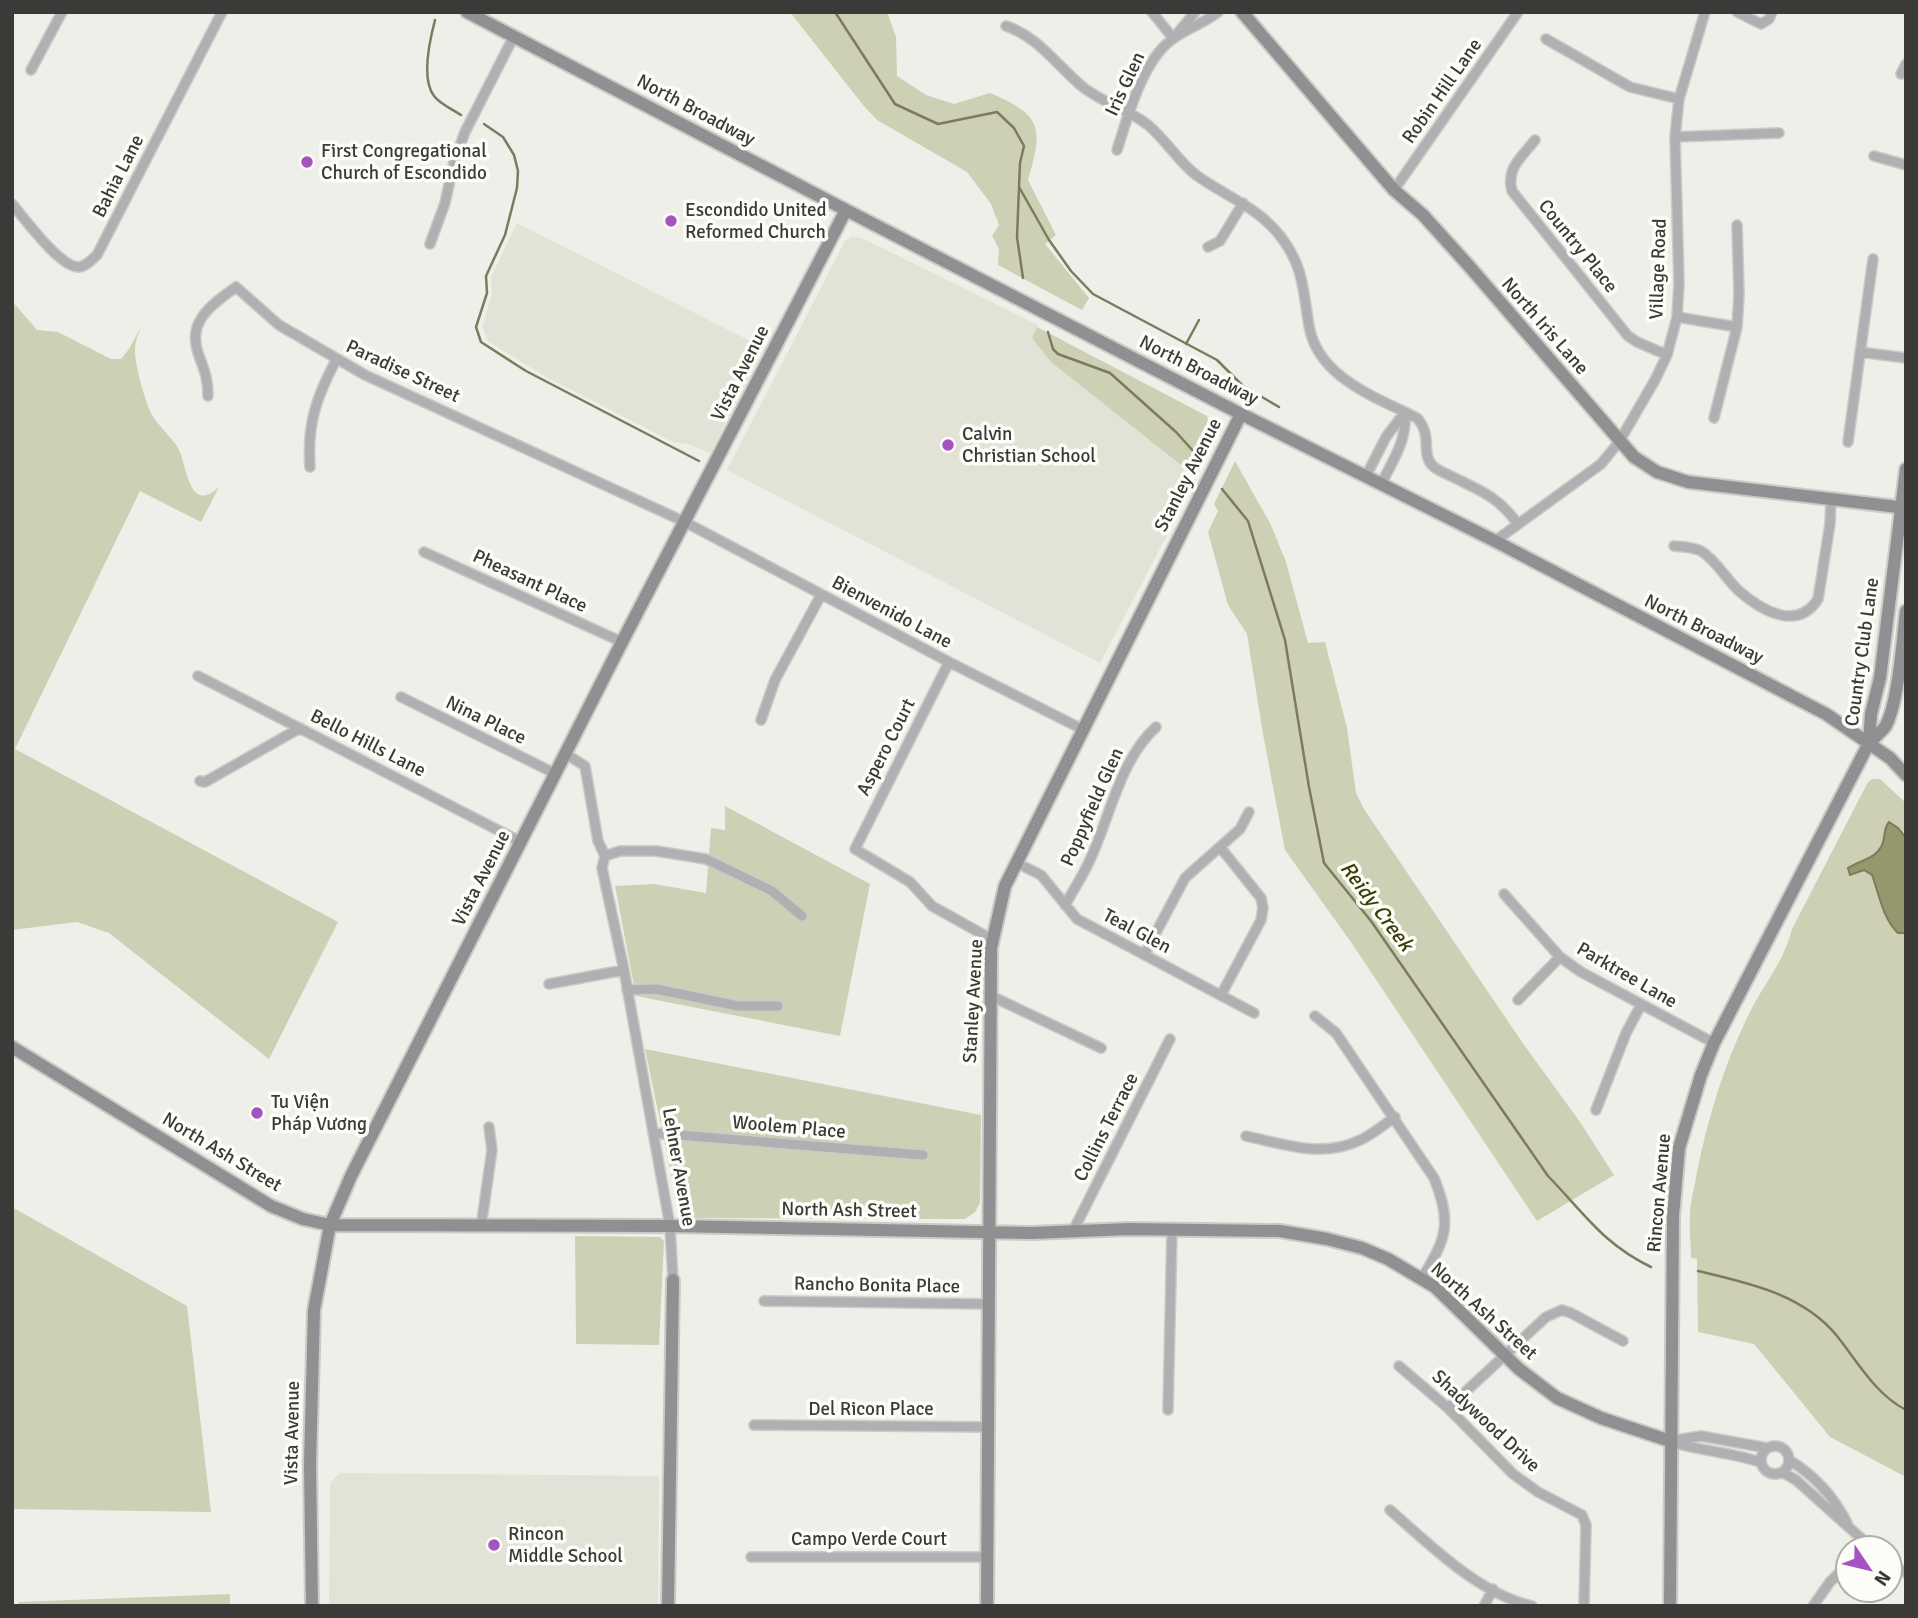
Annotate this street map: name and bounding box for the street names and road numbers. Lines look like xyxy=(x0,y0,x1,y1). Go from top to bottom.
street label: Robin Hill Lane xyxy=(1397,34,1487,148)
street label: Iris Glen xyxy=(1100,48,1150,120)
street label: North Broadway xyxy=(633,69,759,151)
street label: Bahia Lane xyxy=(87,131,149,221)
street label: Country Place xyxy=(1533,194,1623,298)
street label: Village Road xyxy=(1644,218,1672,320)
street label: North Iris Lane xyxy=(1496,272,1594,380)
street label: Vista Avenue xyxy=(706,321,774,425)
street label: North Broadway xyxy=(1135,330,1263,410)
street label: Paradise Street xyxy=(342,334,464,408)
street label: Stanley Avenue xyxy=(1149,414,1227,536)
street label: Pheasant Place xyxy=(469,544,591,618)
street label: Bienvenido Lane xyxy=(828,570,956,654)
street label: Country Club Lane xyxy=(1840,576,1884,728)
street label: North Broadway xyxy=(1640,589,1768,669)
street label: Nina Place xyxy=(442,690,530,750)
street label: Aspero Court xyxy=(851,694,921,800)
street label: Bello Hills Lane xyxy=(306,704,430,782)
street label: Poppyfield Glen xyxy=(1055,744,1129,870)
street label: Vista Avenue xyxy=(447,826,515,930)
street label: Teal Glen xyxy=(1099,903,1175,959)
street label: Parktree Lane xyxy=(1572,937,1682,1013)
street label: Stanley Avenue xyxy=(958,938,988,1064)
street label: Collins Terrace xyxy=(1068,1068,1144,1186)
street label: Lehner Avenue xyxy=(657,1106,701,1228)
street label: North Ash Street xyxy=(158,1107,286,1197)
street label: Woolem Place xyxy=(731,1110,847,1144)
street label: Rincon Avenue xyxy=(1642,1132,1676,1254)
street label: North Ash Street xyxy=(781,1197,917,1223)
street label: North Ash Street xyxy=(1426,1257,1543,1365)
street label: Rancho Bonita Place xyxy=(794,1272,960,1298)
street label: Shadywood Drive xyxy=(1427,1365,1545,1477)
street label: Vista Avenue xyxy=(279,1381,305,1485)
street label: Del Ricon Place xyxy=(808,1397,934,1421)
street label: Campo Verde Court xyxy=(791,1527,947,1551)

